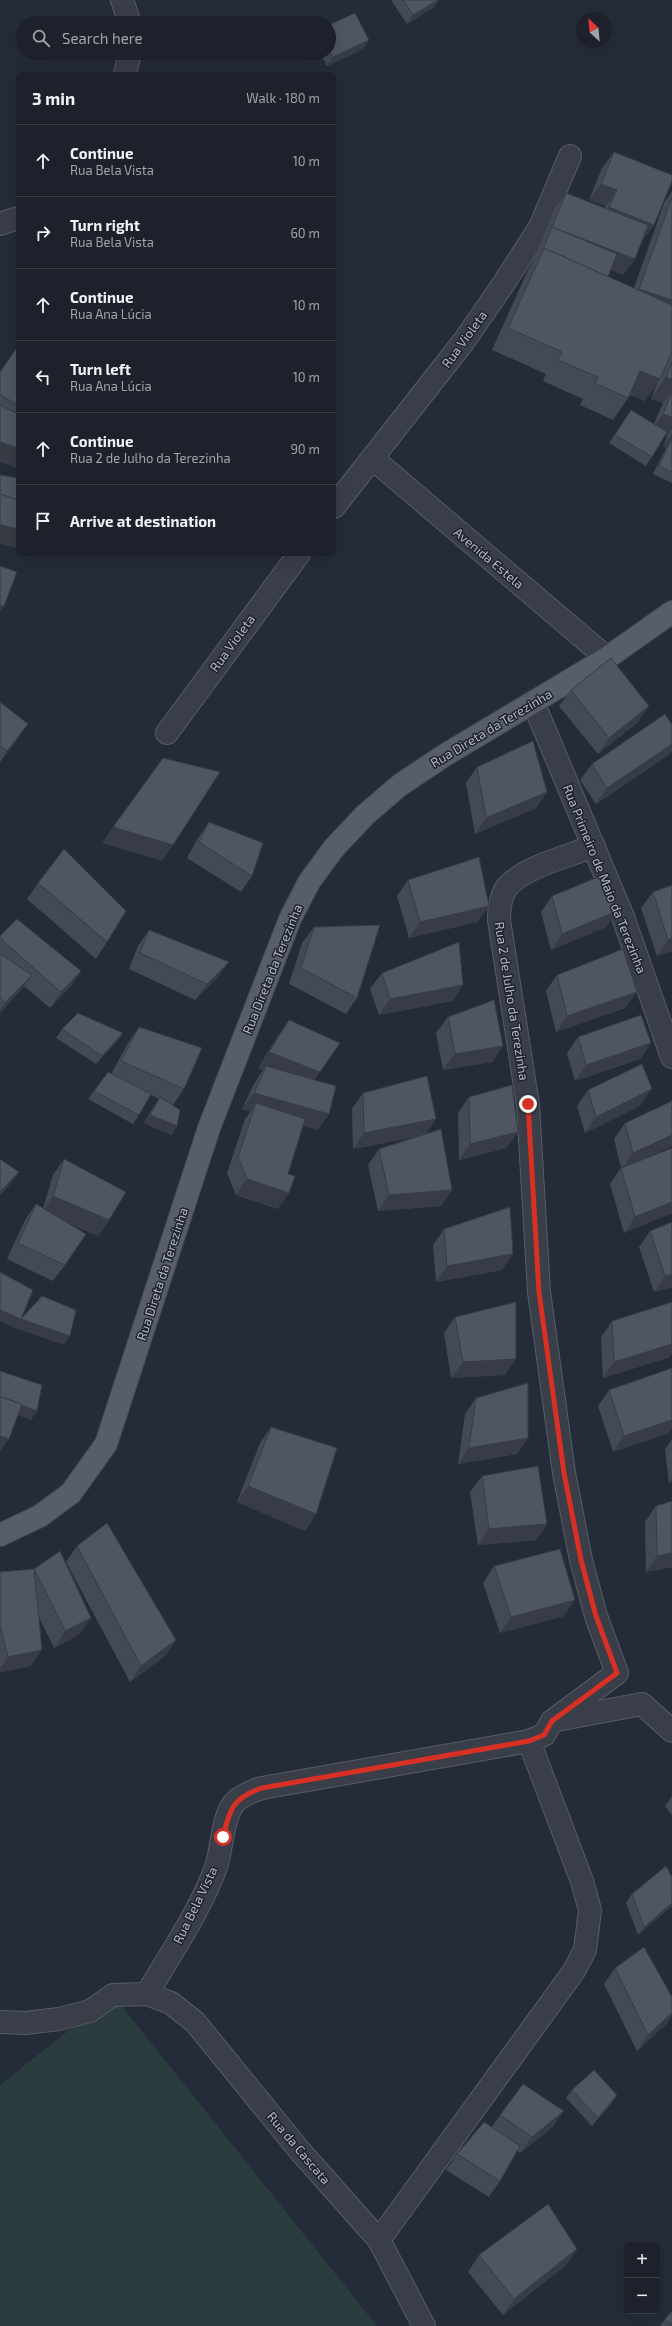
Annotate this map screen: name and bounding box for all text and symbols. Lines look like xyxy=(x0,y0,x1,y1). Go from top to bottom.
north arrow xyxy=(576,12,612,48)
search box xyxy=(16,16,336,60)
icon: search xyxy=(30,27,52,49)
text: Search here xyxy=(62,29,143,47)
text: 3 min xyxy=(32,88,75,108)
text: Walk · 180 m xyxy=(246,90,320,106)
text: Continue xyxy=(70,144,133,162)
icon: ahead xyxy=(32,150,54,172)
text: 10 m xyxy=(293,153,320,169)
text: Rua Bela Vista xyxy=(70,162,154,178)
text: Turn right xyxy=(70,216,140,234)
icon: right xyxy=(32,222,54,244)
text: 60 m xyxy=(290,225,320,241)
text: Rua Bela Vista xyxy=(70,234,154,250)
text: Continue xyxy=(70,288,133,306)
icon: ahead xyxy=(32,294,54,316)
text: 10 m xyxy=(293,297,320,313)
text: Rua Ana Lúcia xyxy=(70,306,152,322)
street label: Rua Violeta xyxy=(438,307,490,371)
text: Turn left xyxy=(70,360,131,378)
icon: left xyxy=(32,366,54,388)
text: 10 m xyxy=(293,369,320,385)
text: Rua Ana Lúcia xyxy=(70,378,152,394)
text: Continue xyxy=(70,432,133,450)
icon: ahead xyxy=(32,438,54,460)
text: 90 m xyxy=(290,441,320,457)
text: Rua 2 de Julho da Terezinha xyxy=(70,450,231,466)
icon: arrive xyxy=(32,510,54,532)
text: Arrive at destination xyxy=(70,512,216,530)
street label: Avenida Estela xyxy=(451,524,527,592)
street label: Rua Violeta xyxy=(206,611,258,675)
street label: Rua Direta da Terezinha xyxy=(427,685,555,771)
street label: Rua Primeiro de Maio da Terezinha xyxy=(560,782,650,976)
street label: Rua Direta da Terezinha xyxy=(239,902,305,1036)
street label: Rua 2 de Julho da Terezinha xyxy=(492,920,532,1082)
route end xyxy=(519,1095,537,1113)
street label: Rua Direta da Terezinha xyxy=(133,1206,191,1342)
route start xyxy=(214,1828,232,1846)
street label: Rua Bela Vista xyxy=(169,1864,221,1946)
street label: Rua da Cascata xyxy=(264,2108,334,2188)
map controls xyxy=(624,2242,660,2314)
button: + xyxy=(624,2242,660,2278)
button: − xyxy=(624,2278,660,2314)

